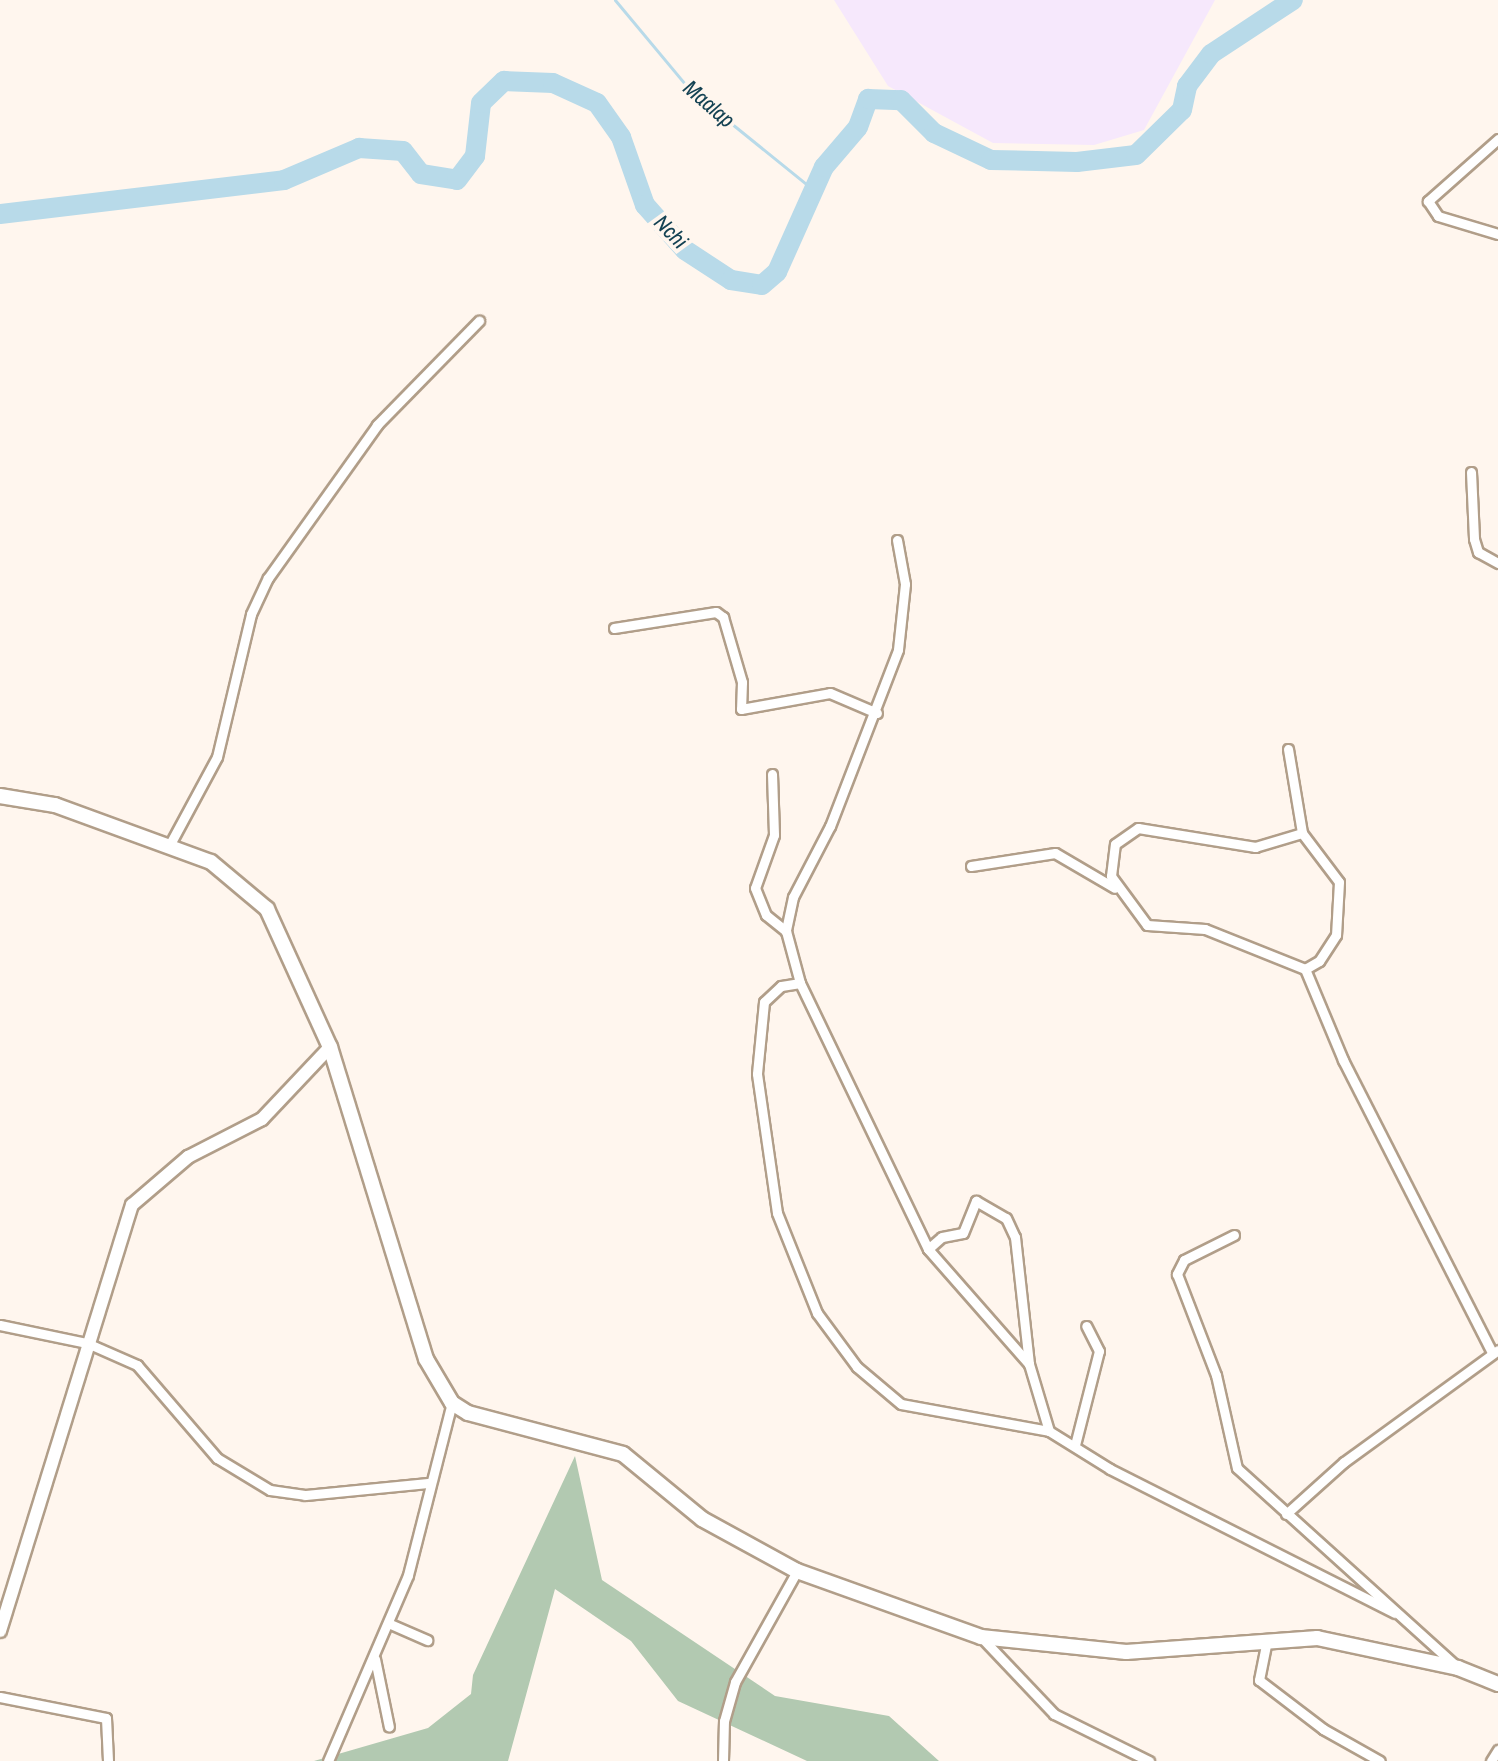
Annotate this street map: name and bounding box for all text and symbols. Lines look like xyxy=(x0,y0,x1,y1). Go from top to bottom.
water label: Maalap xyxy=(678,75,740,133)
water label: Nchi xyxy=(649,209,693,255)

